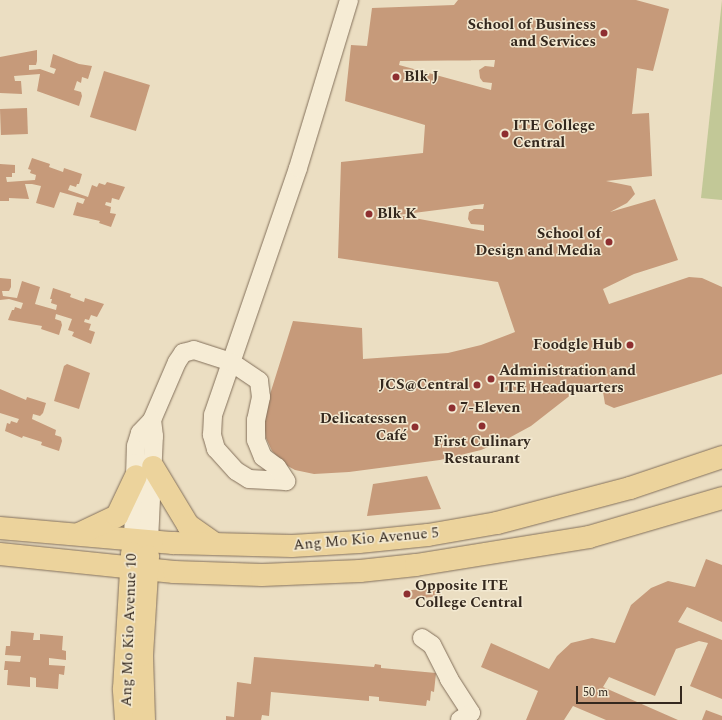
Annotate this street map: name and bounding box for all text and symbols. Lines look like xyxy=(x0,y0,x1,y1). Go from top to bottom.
place label: School of Business and Services xyxy=(467,15,596,50)
marker: School of Business and Services xyxy=(599,28,609,38)
place label: Blk J xyxy=(404,68,439,86)
marker: Blk J xyxy=(391,72,401,82)
place label: ITE College Central xyxy=(513,116,595,151)
marker: ITE College Central xyxy=(500,129,510,139)
place label: Blk K xyxy=(377,205,417,223)
marker: Blk K xyxy=(364,209,374,219)
place label: School of Design and Media xyxy=(475,224,601,259)
marker: School of Design and Media xyxy=(604,237,614,247)
place label: Foodgle Hub xyxy=(533,336,622,354)
marker: Foodgle Hub xyxy=(625,340,635,350)
place label: Administration and ITE Headquarters xyxy=(499,361,636,396)
marker: Administration and ITE Headquarters xyxy=(486,374,496,384)
place label: JCS@Central xyxy=(379,376,469,394)
marker: JCS@Central xyxy=(472,380,482,390)
place label: 7-Eleven xyxy=(460,399,520,417)
marker: 7-Eleven xyxy=(447,403,457,413)
place label: Delicatessen Café xyxy=(320,409,407,444)
marker: First Culinary Restaurant xyxy=(477,421,487,431)
marker: Delicatessen Café xyxy=(410,422,420,432)
place label: First Culinary Restaurant xyxy=(434,432,530,467)
street label: Ang Mo Kio Avenue 5 xyxy=(292,524,440,554)
street label: Ang Mo Kio Avenue 10 xyxy=(117,553,141,707)
place label: Opposite ITE College Central xyxy=(415,576,523,611)
marker: Opposite ITE College Central xyxy=(402,589,412,599)
scale bar xyxy=(578,678,684,704)
text: 50 m xyxy=(583,683,608,702)

